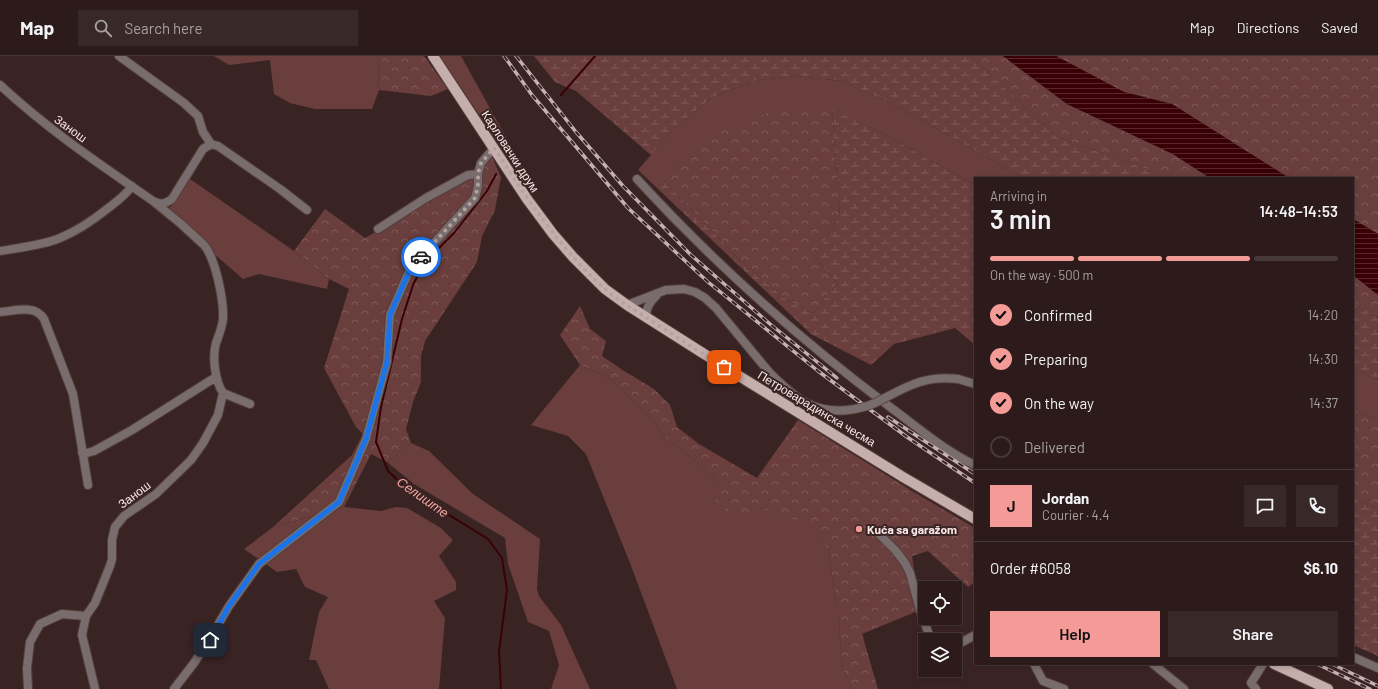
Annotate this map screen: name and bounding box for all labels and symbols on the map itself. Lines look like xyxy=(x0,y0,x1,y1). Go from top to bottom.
street label: Карловачки друм xyxy=(479,107,543,195)
street label: Занош xyxy=(52,112,90,144)
courier xyxy=(401,237,441,277)
pin xyxy=(707,350,741,384)
street label: Петроварадинска чесма xyxy=(755,367,879,450)
water label: Селиште xyxy=(394,473,452,521)
street label: Занош xyxy=(115,477,153,511)
place label: Kuća sa garažom xyxy=(867,522,957,536)
marker: Kuća sa garažom xyxy=(854,524,864,534)
pin xyxy=(193,623,227,657)

